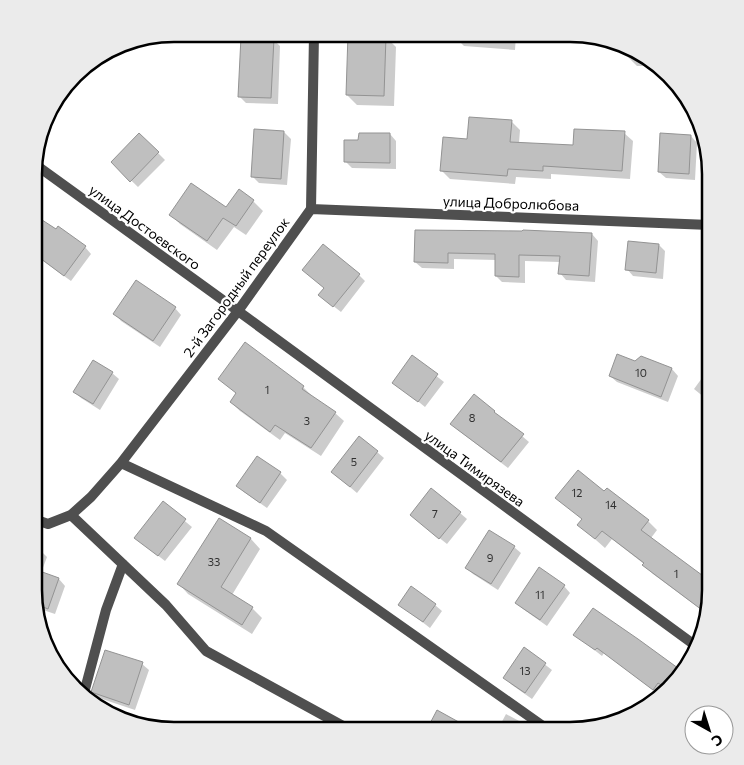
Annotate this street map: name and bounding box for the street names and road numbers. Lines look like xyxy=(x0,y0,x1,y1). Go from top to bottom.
street label: улица Достоевского xyxy=(86,181,204,273)
street label: улица Добролюбова xyxy=(443,192,579,214)
street label: 2-й Загородный переулок xyxy=(179,213,293,360)
street label: улица Тимирязева xyxy=(422,426,528,510)

